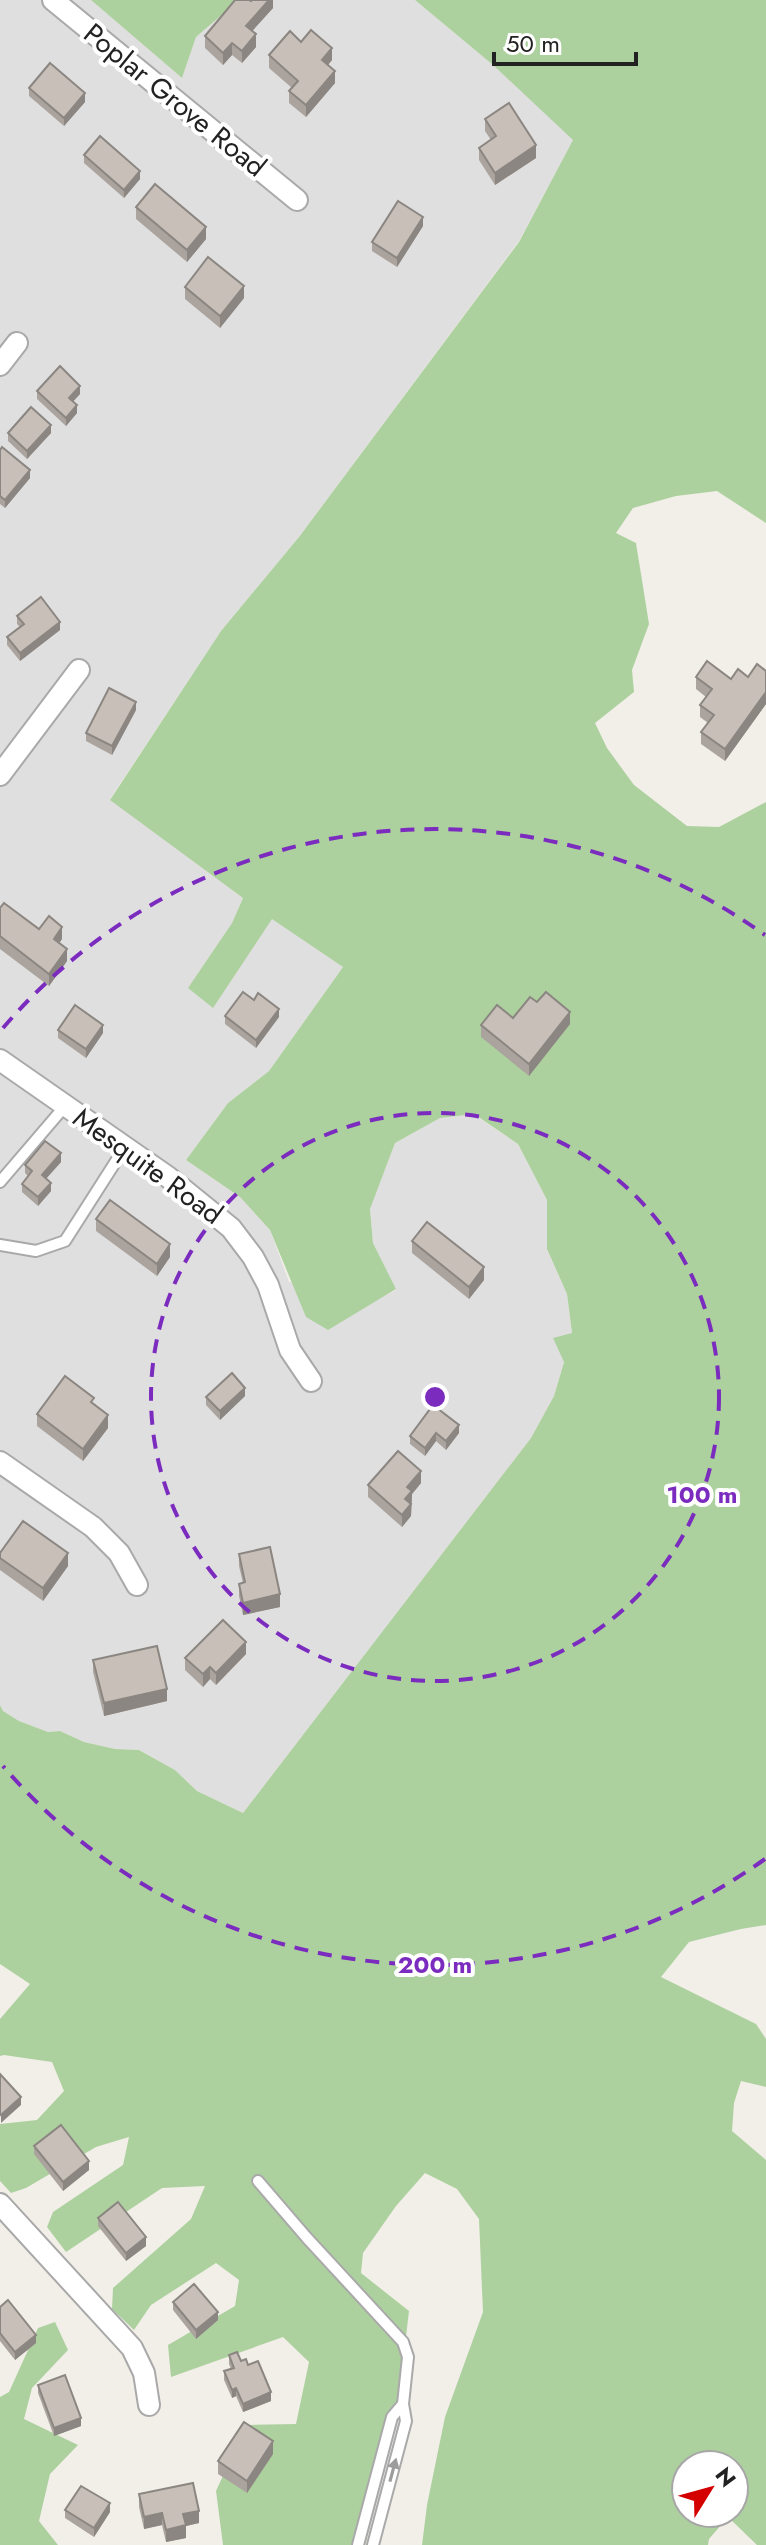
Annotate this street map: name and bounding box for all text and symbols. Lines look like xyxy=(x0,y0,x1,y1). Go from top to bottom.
street label: Poplar Grove Road xyxy=(75,13,275,187)
scale bar xyxy=(494,16,636,66)
text: 50 m xyxy=(506,26,560,61)
street label: Mesquite Road xyxy=(65,1098,231,1234)
centre of rings xyxy=(421,1383,449,1411)
text: 100 m xyxy=(667,1477,737,1512)
text: 200 m xyxy=(398,1947,472,1982)
north arrow xyxy=(670,2449,750,2529)
one-way arrow xyxy=(387,2457,399,2482)
text: N xyxy=(708,2460,744,2494)

